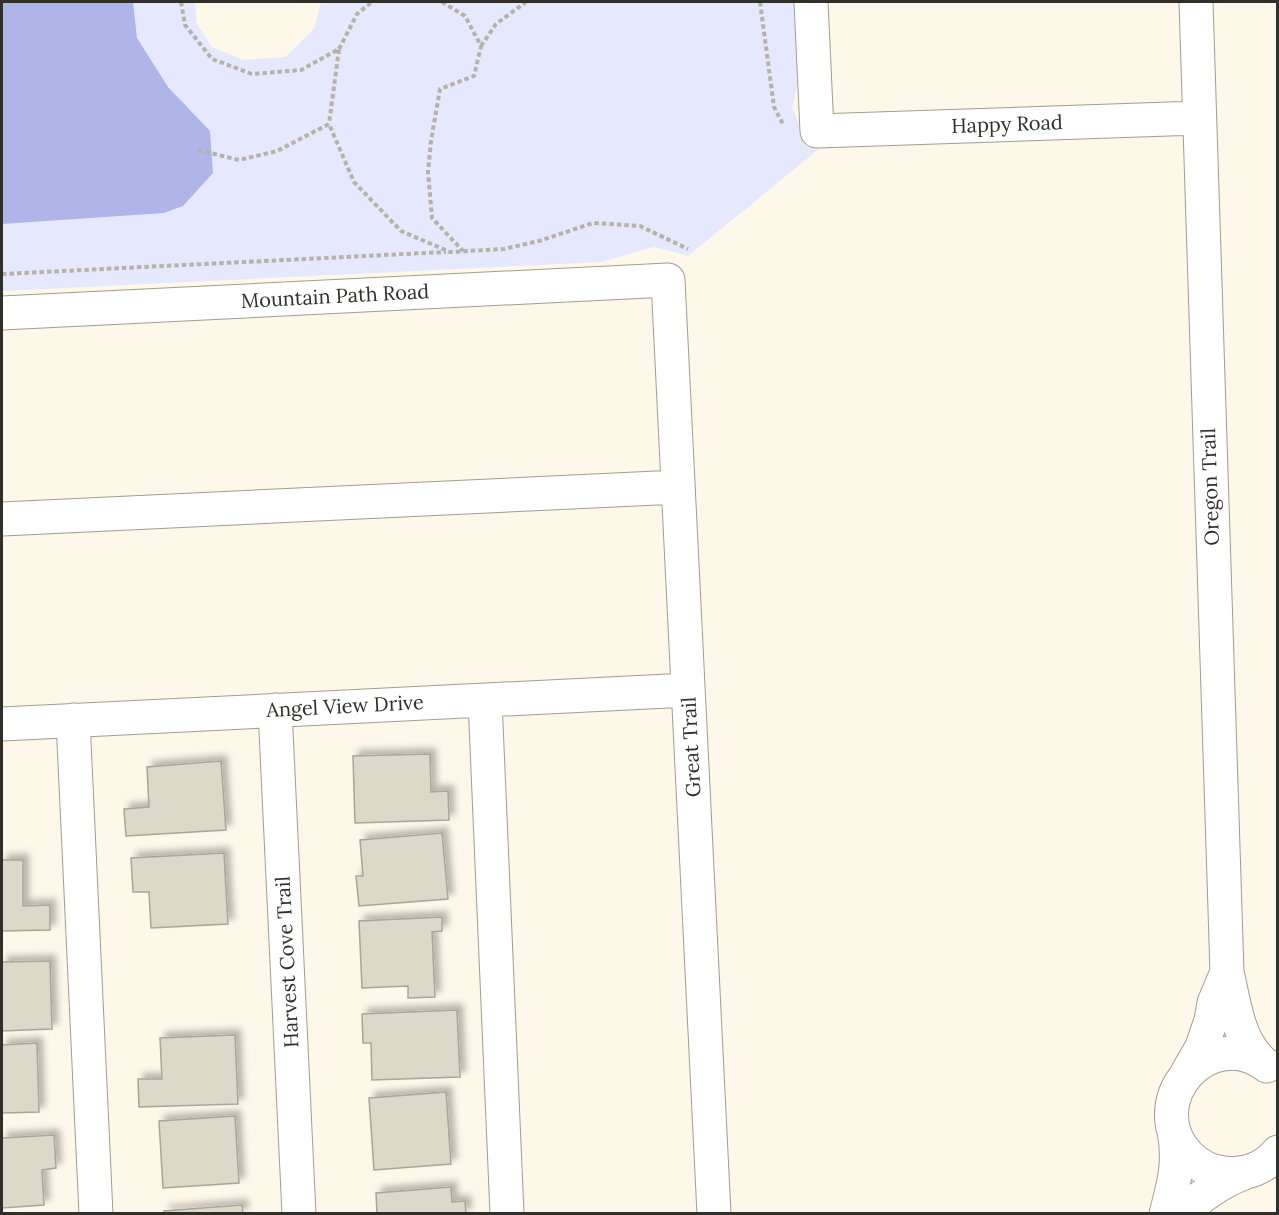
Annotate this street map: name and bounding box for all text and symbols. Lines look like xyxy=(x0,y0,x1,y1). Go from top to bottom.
street label: Happy Road xyxy=(951,109,1063,138)
street label: Mountain Path Road xyxy=(240,278,430,313)
street label: Oregon Trail xyxy=(1195,428,1224,546)
street label: Angel View Drive xyxy=(265,689,424,722)
street label: Great Trail xyxy=(675,696,706,798)
street label: Harvest Cove Trail xyxy=(270,876,303,1048)

